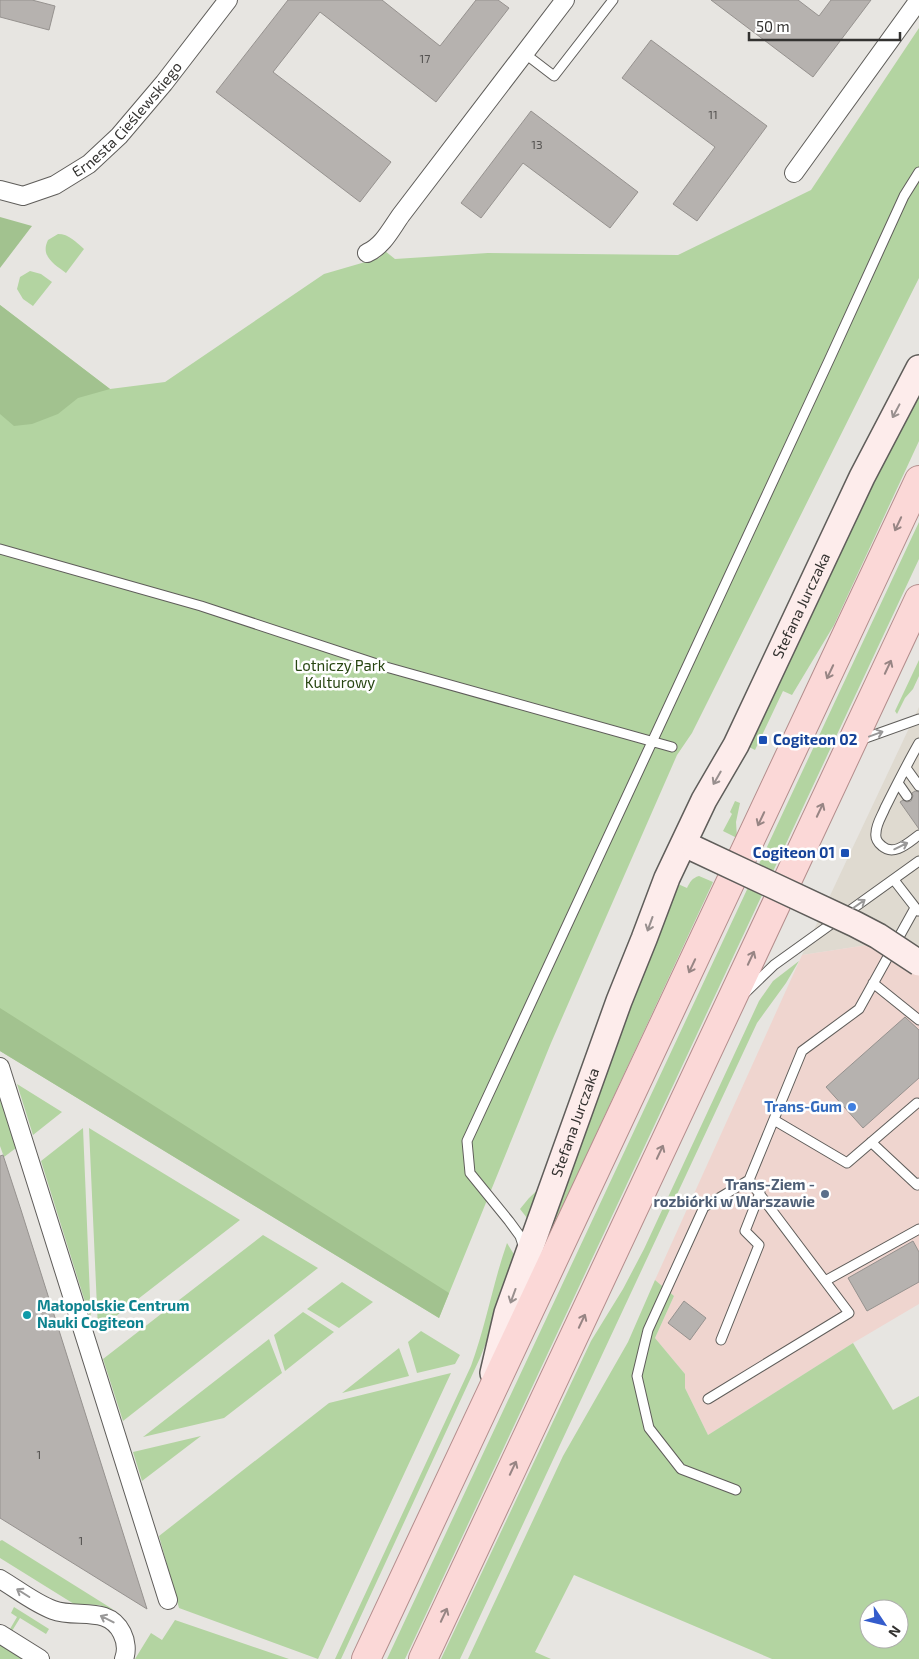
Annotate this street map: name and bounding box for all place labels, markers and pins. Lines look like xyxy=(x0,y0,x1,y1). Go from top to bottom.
place label: Cogiteon 02 xyxy=(773,730,858,748)
marker: Cogiteon 02 xyxy=(757,734,769,746)
place label: Cogiteon 01 xyxy=(753,843,835,861)
marker: Cogiteon 01 xyxy=(839,847,851,859)
place label: Trans-Gum xyxy=(764,1097,842,1115)
marker: Trans-Gum xyxy=(846,1101,858,1113)
place label: Trans-Ziem - rozbiórki w Warszawie xyxy=(653,1175,815,1210)
marker: Trans-Ziem - rozbiórki w Warszawie xyxy=(819,1188,831,1200)
place label: Małopolskie Centrum Nauki Cogiteon xyxy=(37,1296,189,1331)
marker: Małopolskie Centrum Nauki Cogiteon xyxy=(21,1309,33,1321)

